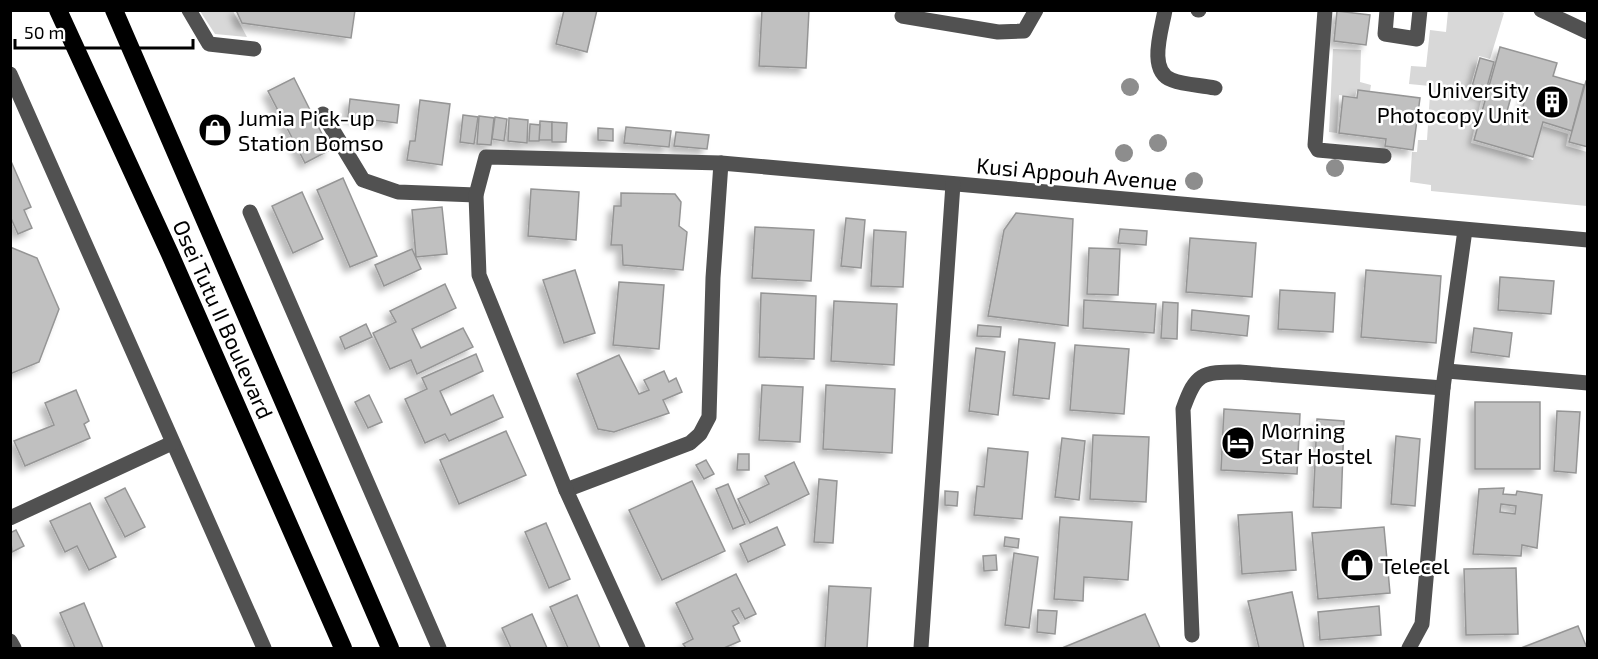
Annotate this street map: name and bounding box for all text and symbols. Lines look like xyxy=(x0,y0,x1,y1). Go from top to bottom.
scale bar xyxy=(15,12,194,50)
text: 50 m xyxy=(24,21,64,43)
place label: University Photocopy Unit xyxy=(1377,76,1529,127)
building icon: University Photocopy Unit xyxy=(1534,84,1570,120)
place label: Jumia Pick-up Station Bomso xyxy=(238,104,384,155)
shop icon: Jumia Pick-up Station Bomso xyxy=(197,112,233,148)
street label: Kusi Appouh Avenue xyxy=(975,151,1179,195)
street label: Osei Tutu II Boulevard xyxy=(168,216,280,422)
place label: Morning Star Hostel xyxy=(1261,417,1373,468)
hotel icon: Morning Star Hostel xyxy=(1220,425,1256,461)
shop icon: Telecel xyxy=(1339,547,1375,583)
place label: Telecel xyxy=(1380,552,1450,578)

